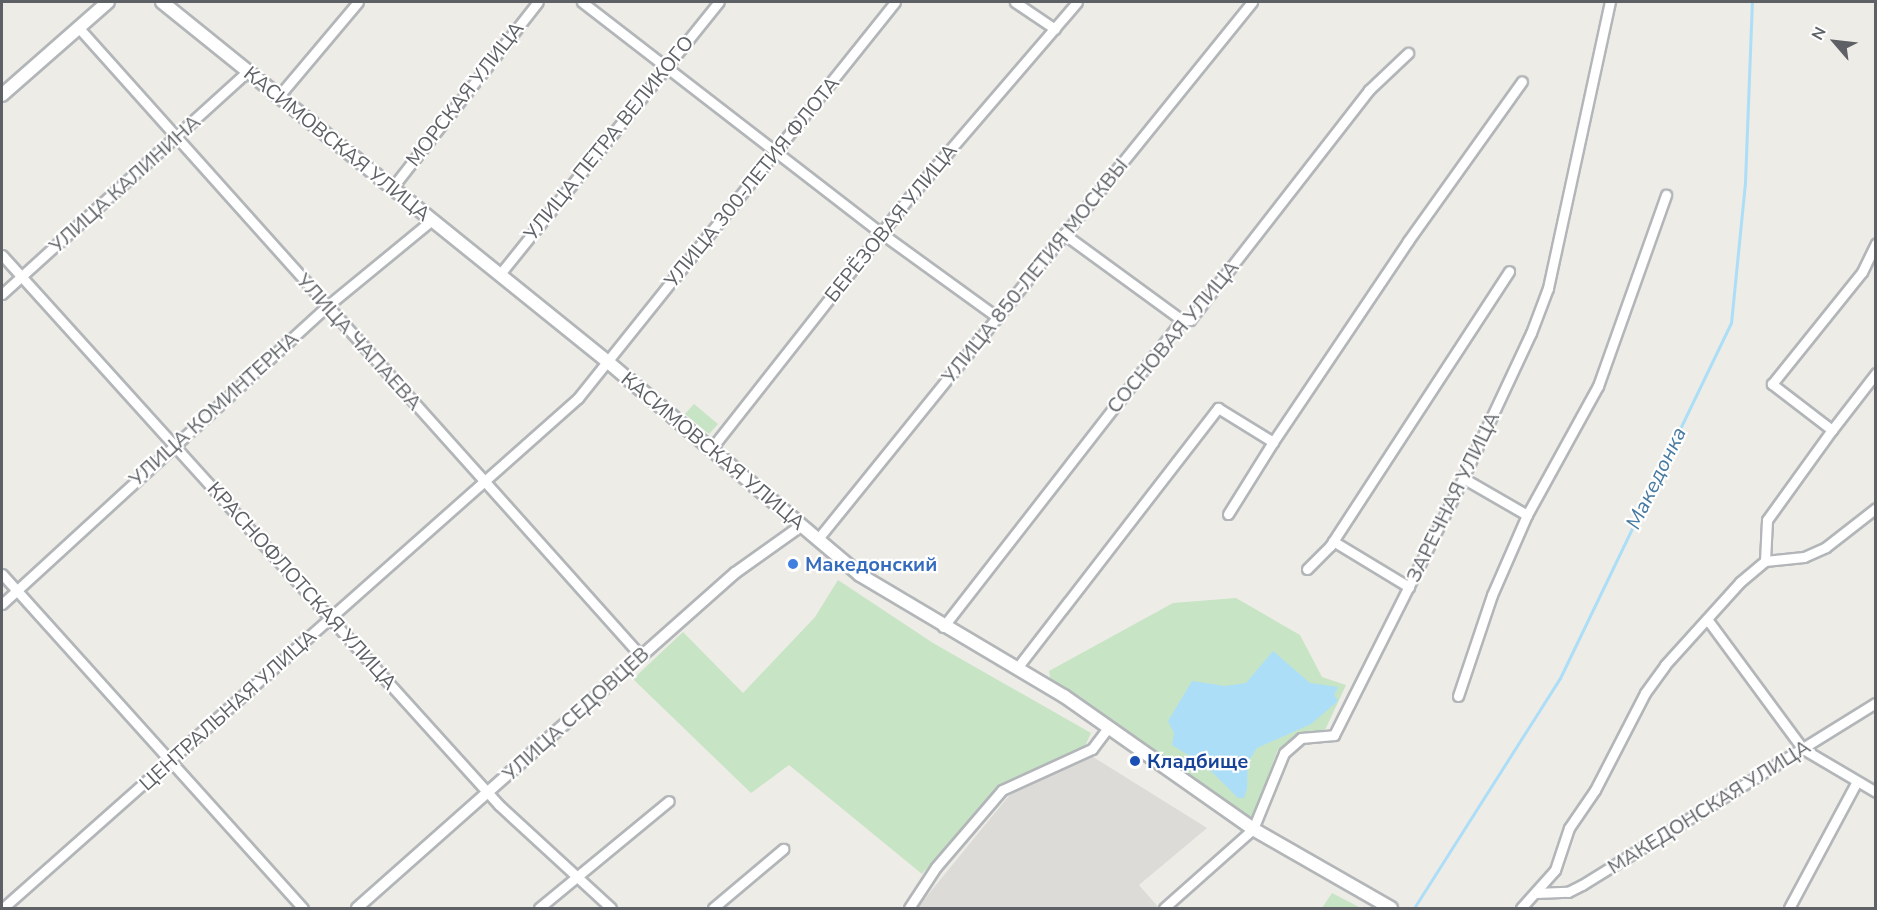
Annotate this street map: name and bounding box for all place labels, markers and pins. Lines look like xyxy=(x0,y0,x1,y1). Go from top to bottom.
place label: Македонский xyxy=(805,552,937,576)
marker: Македонский xyxy=(786,557,800,571)
place label: Кладбище xyxy=(1147,749,1248,773)
marker: Кладбище xyxy=(1128,754,1142,768)

